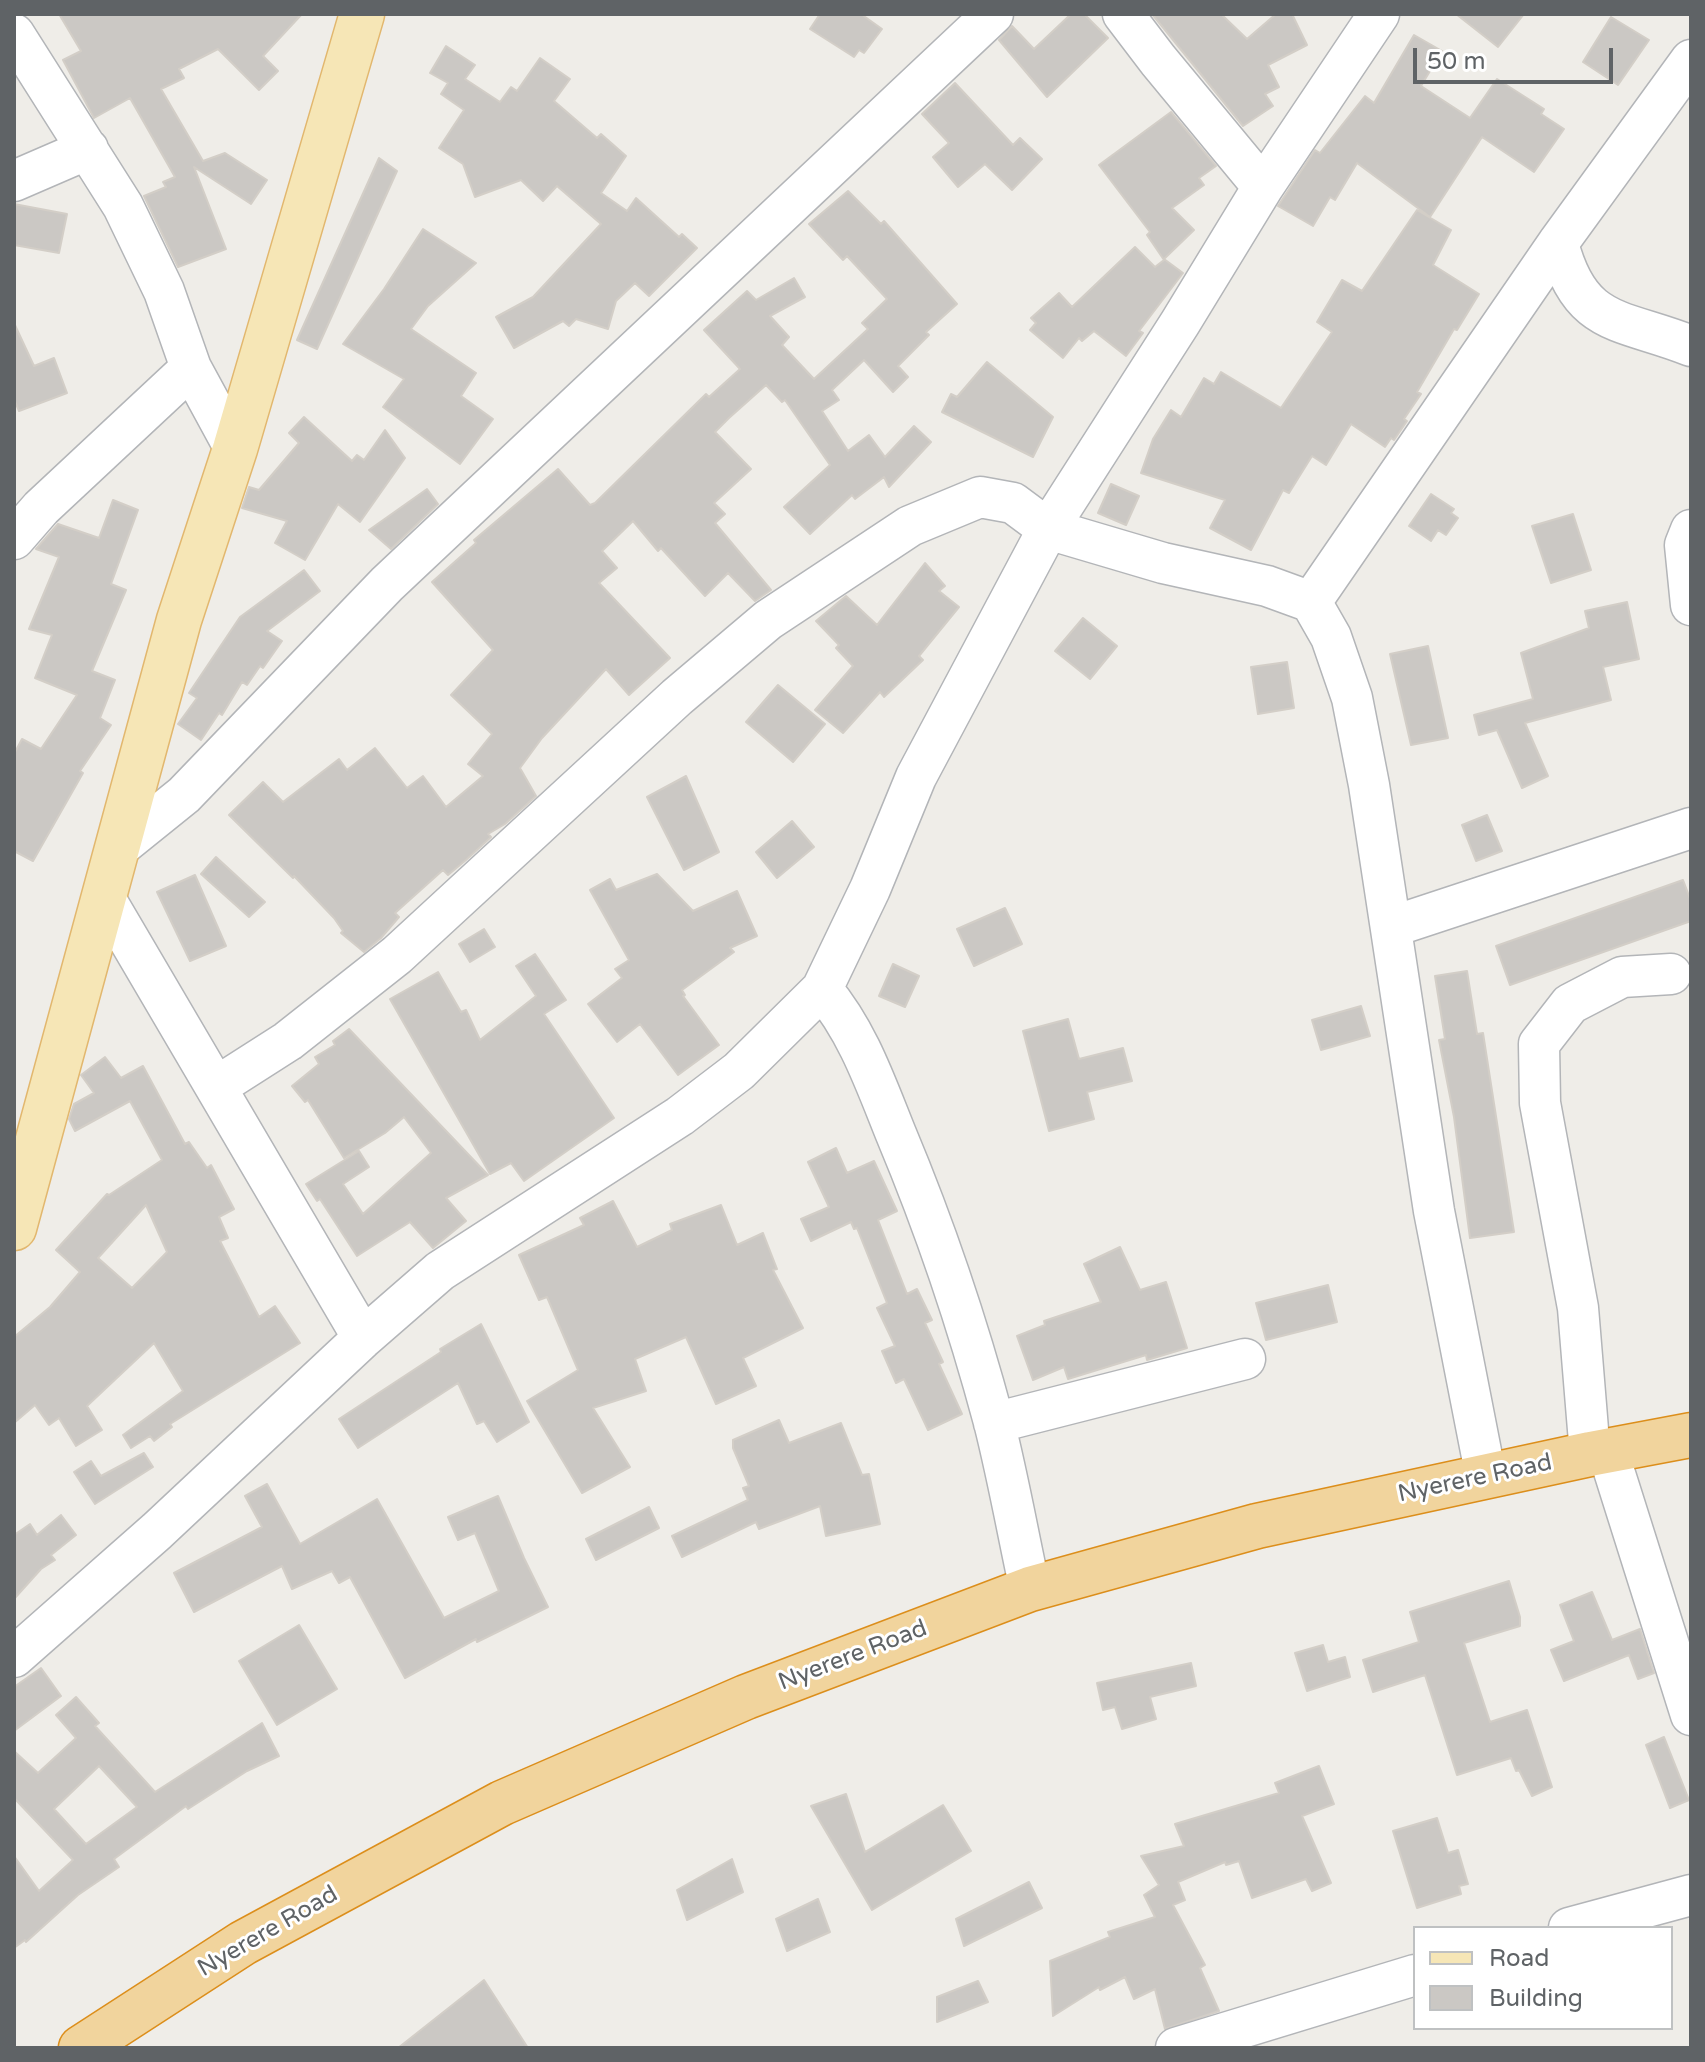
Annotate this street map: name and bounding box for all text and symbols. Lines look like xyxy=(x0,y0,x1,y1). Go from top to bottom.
scale bar xyxy=(1417,32,1617,82)
text: 50 m xyxy=(1427,47,1485,76)
street label: Nyerere Road xyxy=(1395,1449,1555,1509)
street label: Nyerere Road xyxy=(775,1614,931,1698)
street label: Nyerere Road xyxy=(193,1880,343,1984)
legend xyxy=(1413,1926,1673,2030)
text: Road xyxy=(1489,1944,1549,1973)
text: Building xyxy=(1489,1984,1583,2013)

